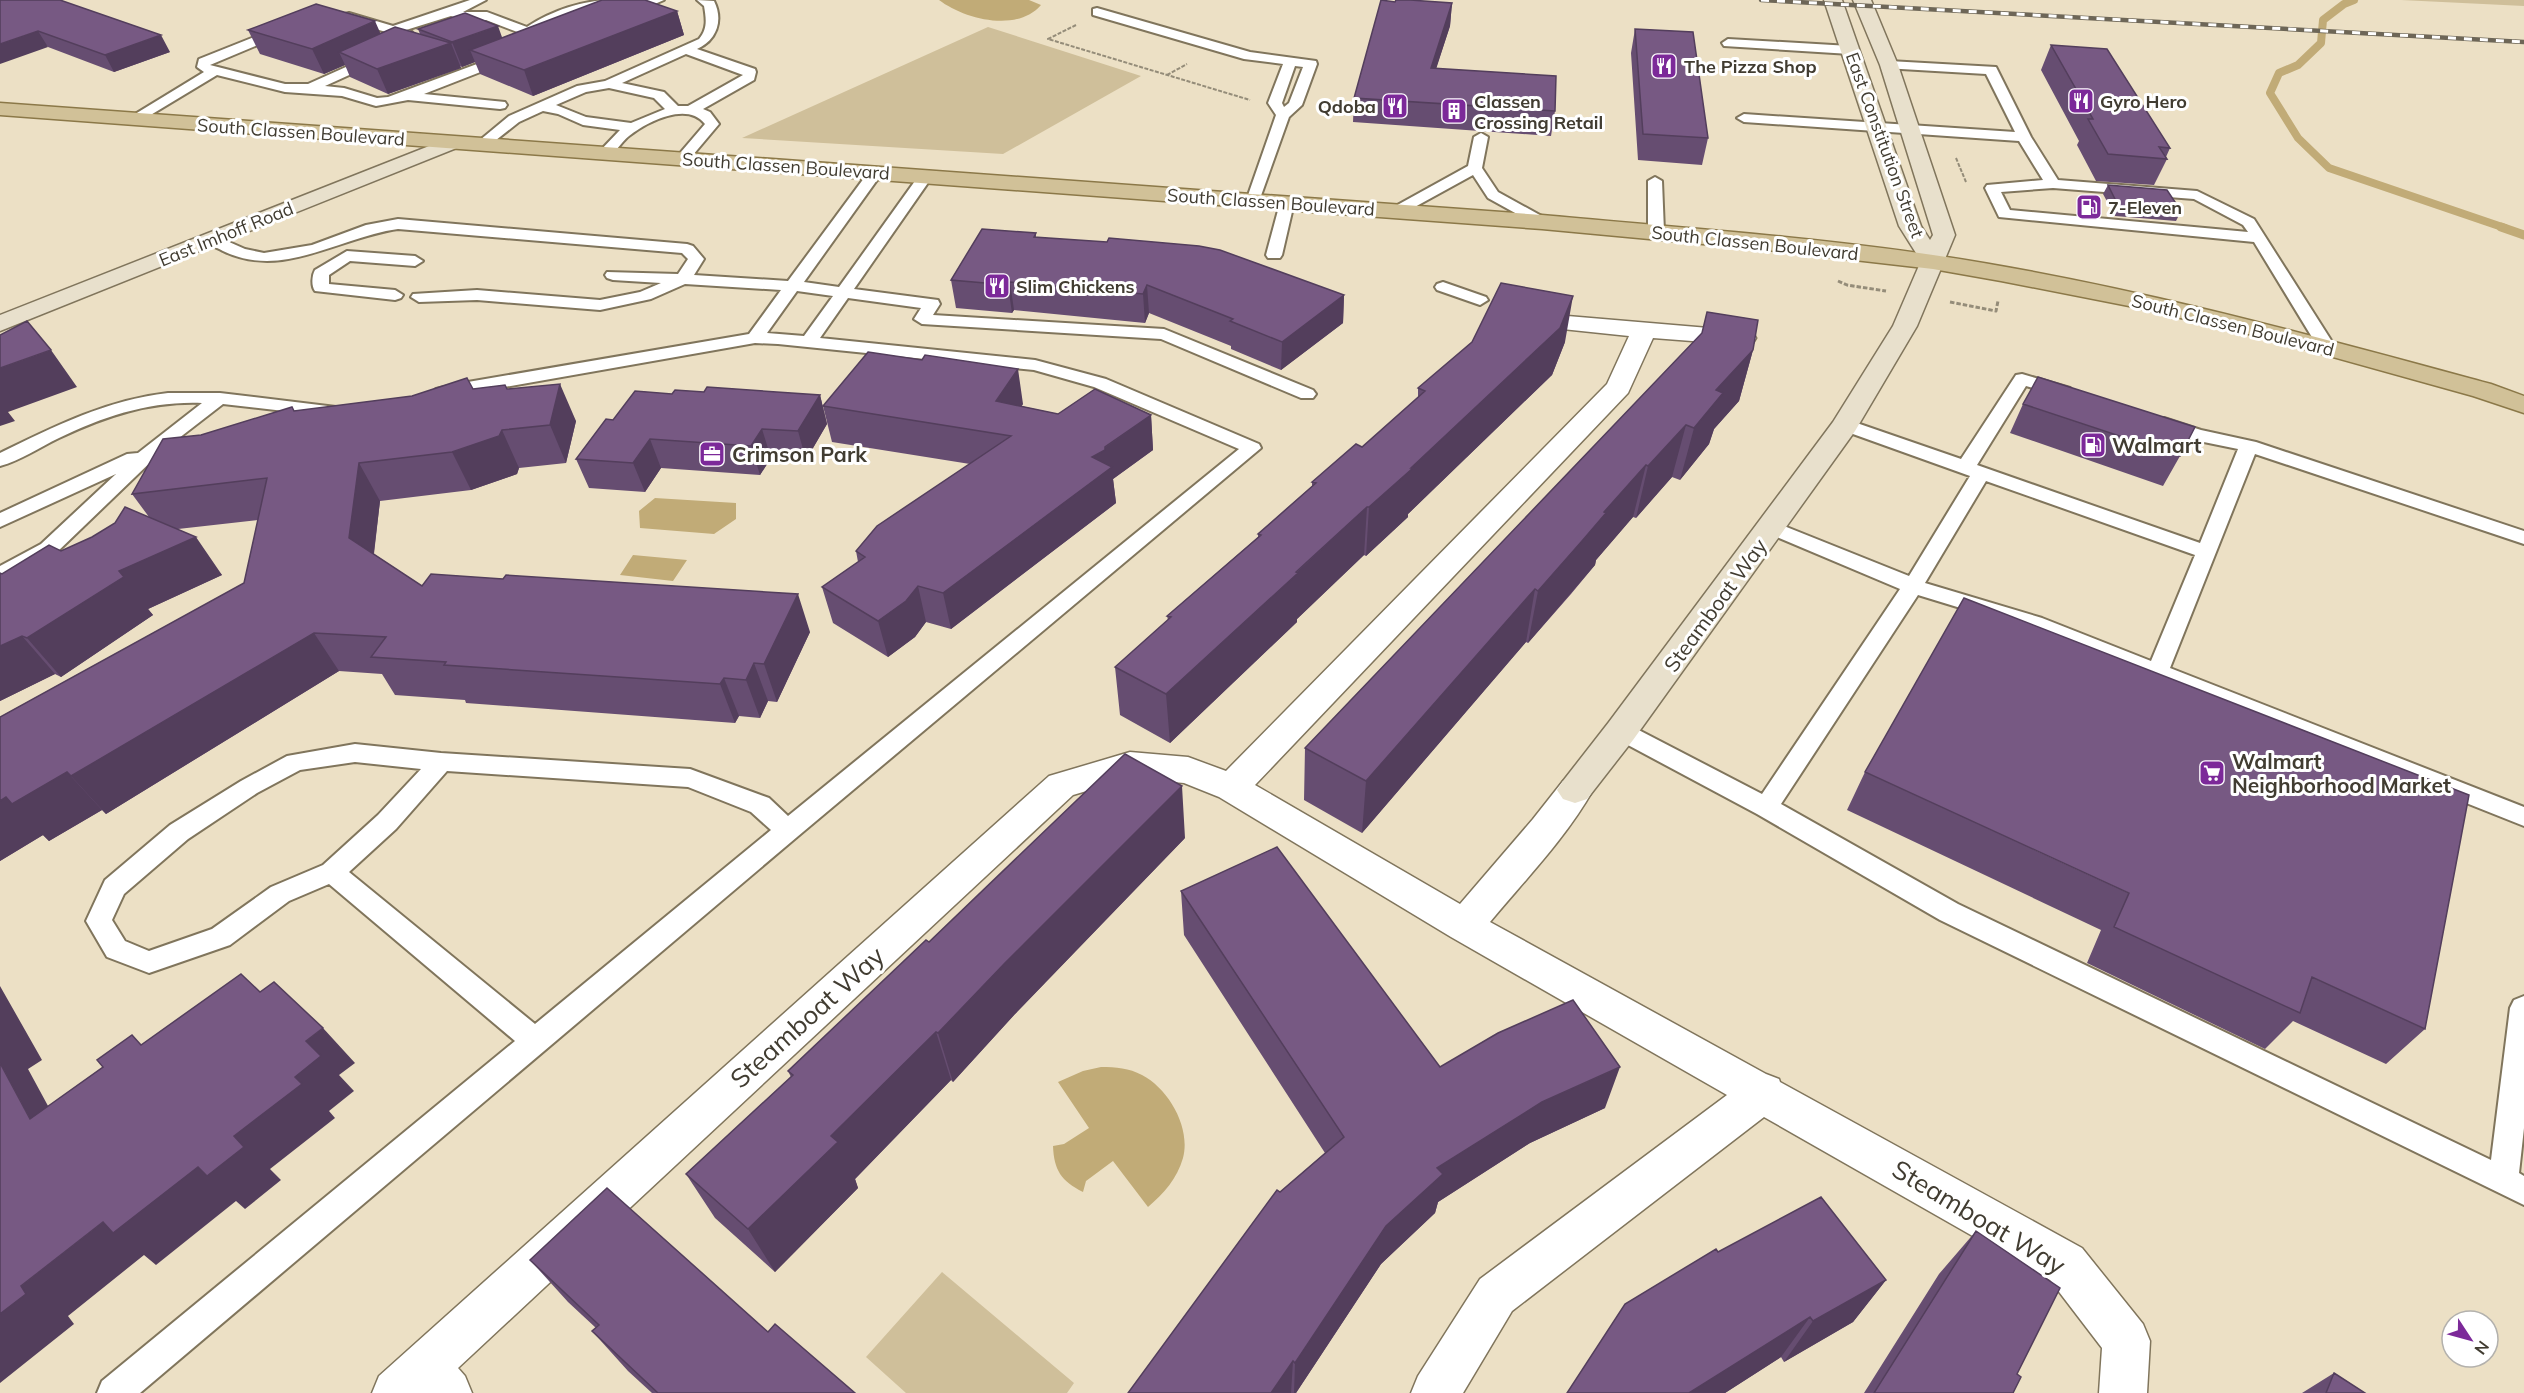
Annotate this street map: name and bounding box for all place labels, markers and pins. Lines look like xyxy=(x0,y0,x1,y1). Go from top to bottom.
restaurant icon: The Pizza Shop xyxy=(1649,51,1679,81)
place label: The Pizza Shop xyxy=(1684,55,1817,78)
restaurant icon: Gyro Hero xyxy=(2066,86,2096,116)
place label: Classen Crossing Retail xyxy=(1474,90,1603,134)
place label: Gyro Hero xyxy=(2100,90,2187,113)
restaurant icon: Qdoba xyxy=(1380,91,1410,121)
place label: Qdoba xyxy=(1318,95,1376,118)
building icon: Classen Crossing Retail xyxy=(1439,96,1469,126)
fuel station icon: 7-Eleven xyxy=(2074,192,2104,222)
place label: 7-Eleven xyxy=(2108,196,2182,219)
restaurant icon: Slim Chickens xyxy=(982,271,1012,301)
place label: Slim Chickens xyxy=(1016,275,1135,298)
fuel station icon: Walmart xyxy=(2078,430,2108,460)
place label: Walmart xyxy=(2112,432,2202,458)
office icon: Crimson Park xyxy=(697,439,727,469)
place label: Crimson Park xyxy=(732,441,867,467)
place label: Walmart Neighborhood Market xyxy=(2232,748,2451,798)
supermarket icon: Walmart Neighborhood Market xyxy=(2197,758,2227,788)

